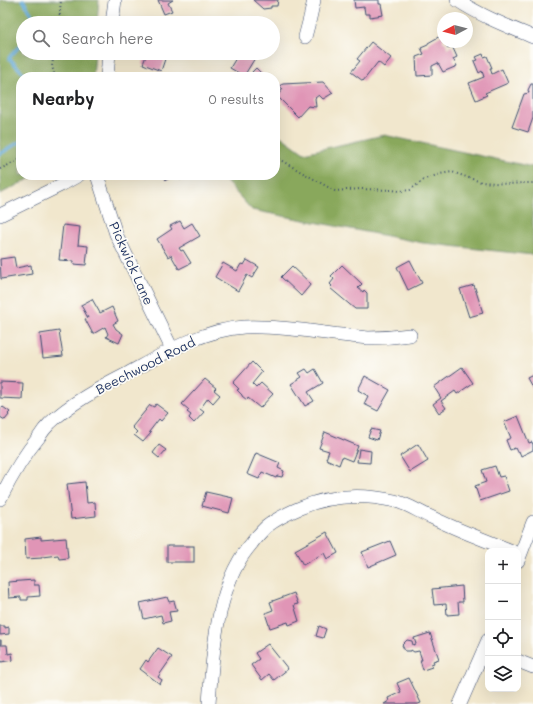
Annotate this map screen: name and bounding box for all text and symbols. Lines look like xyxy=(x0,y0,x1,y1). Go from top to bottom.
north arrow xyxy=(437,12,473,48)
search box xyxy=(16,16,280,60)
icon: search xyxy=(30,27,52,49)
text: Search here xyxy=(62,28,153,48)
text: Nearby xyxy=(32,87,94,109)
text: 0 results xyxy=(209,90,264,107)
street label: Pickwick Lane xyxy=(106,219,158,307)
street label: Beechwood Road xyxy=(92,333,198,397)
map controls xyxy=(485,548,521,692)
button: + xyxy=(485,548,521,584)
button: − xyxy=(485,584,521,620)
button: locate xyxy=(485,620,521,656)
button: layers xyxy=(485,656,521,692)

